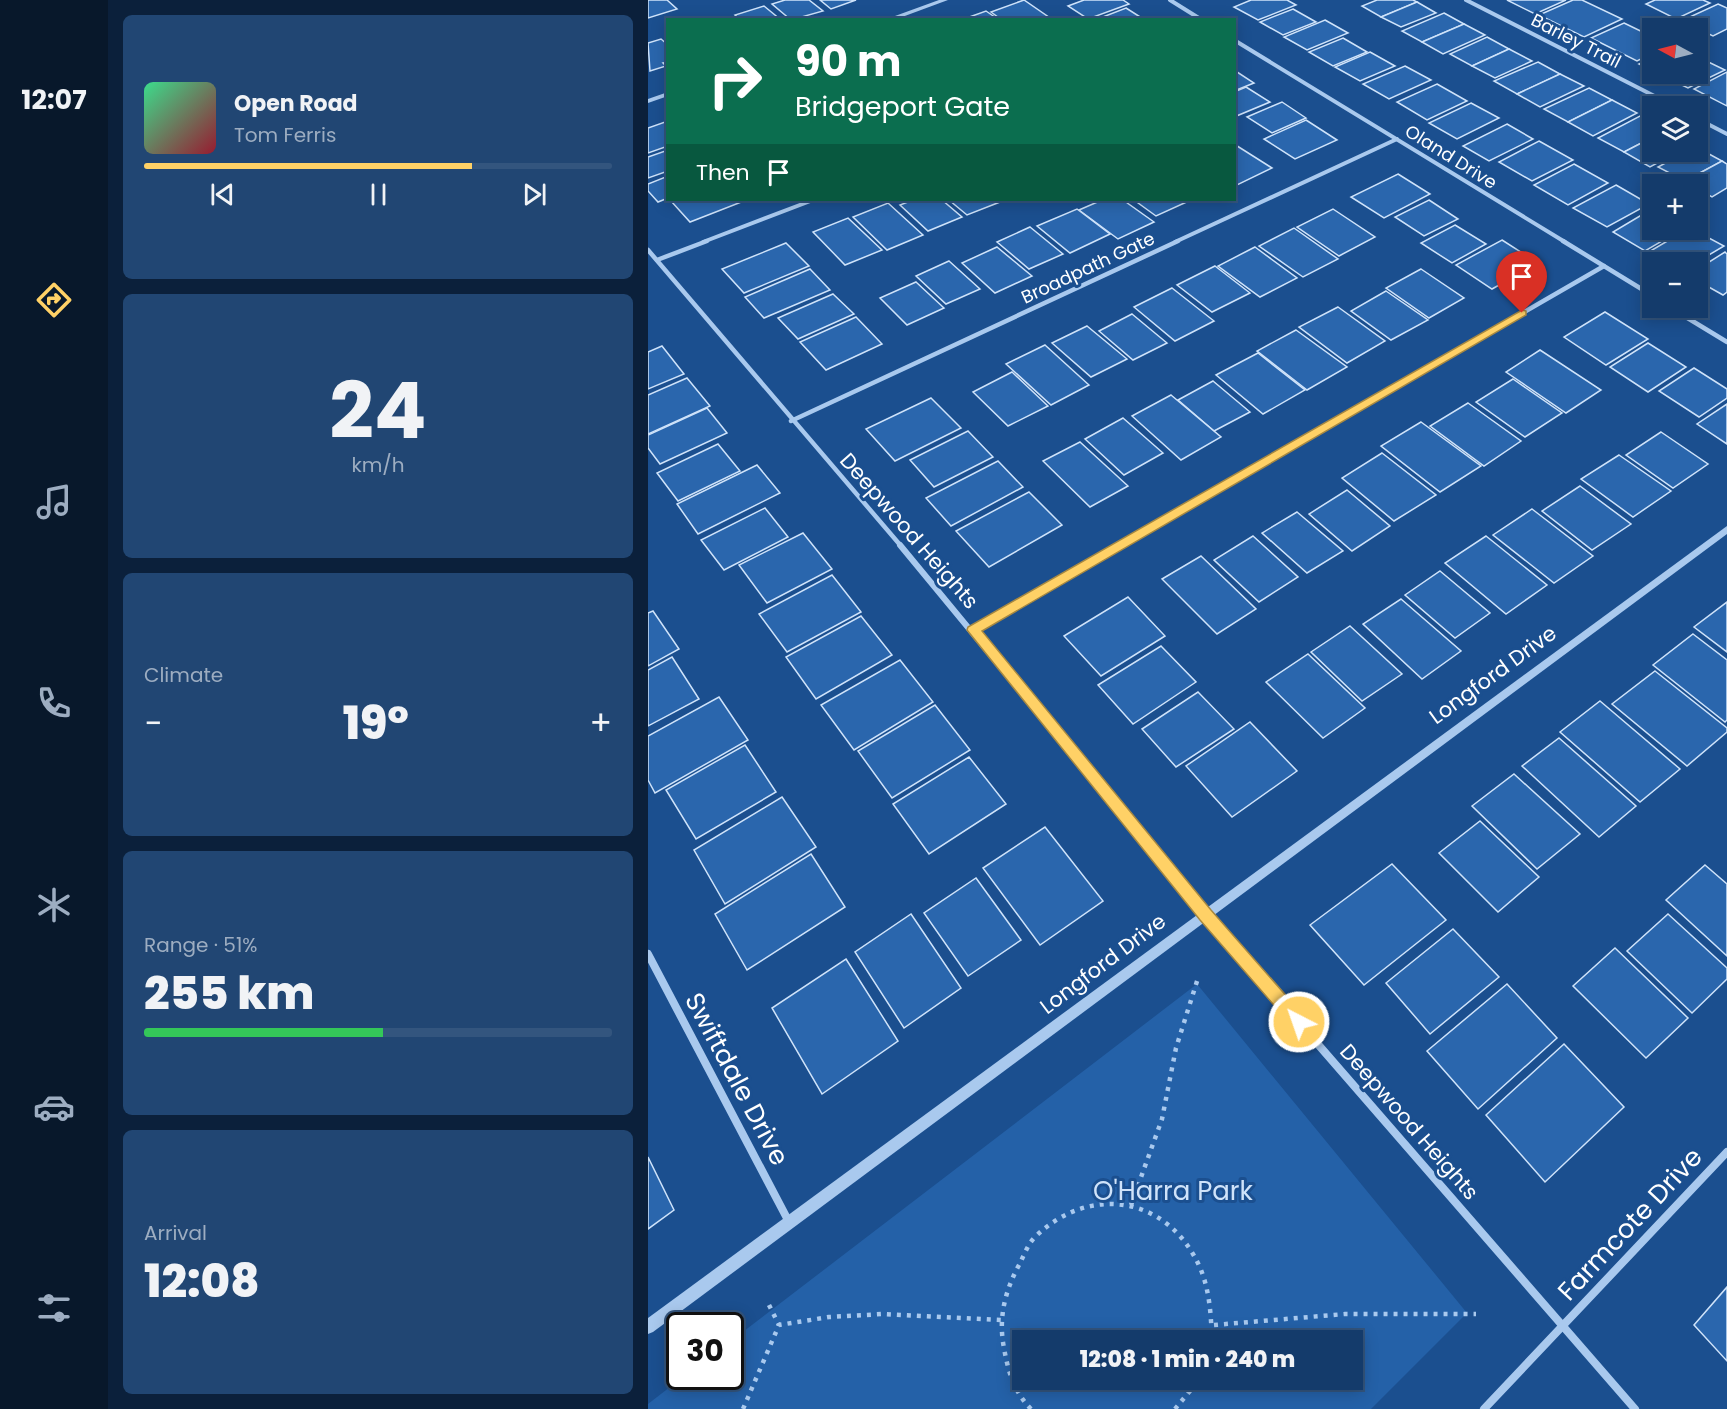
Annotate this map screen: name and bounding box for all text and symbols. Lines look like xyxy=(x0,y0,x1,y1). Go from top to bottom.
street label: Barley Trail xyxy=(1527,7,1626,74)
north arrow xyxy=(1642,18,1708,84)
map controls xyxy=(1642,18,1708,318)
text: 90 m xyxy=(795,32,902,91)
icon: right xyxy=(696,42,774,120)
text: 12:07 xyxy=(21,81,87,118)
text: Open Road xyxy=(234,88,358,119)
text: Bridgeport Gate xyxy=(795,88,1010,125)
button: layers xyxy=(1642,96,1708,162)
street label: Oland Drive xyxy=(1400,118,1502,195)
text: Tom Ferris xyxy=(234,121,336,149)
icon: arrive xyxy=(762,156,795,189)
text: Then xyxy=(696,157,750,188)
button: + xyxy=(1642,174,1708,240)
icon: previous xyxy=(206,178,239,211)
icon: pause xyxy=(362,178,395,211)
icon: next xyxy=(518,178,551,211)
street label: Broadpath Gate xyxy=(1017,226,1159,309)
pin xyxy=(1496,251,1547,313)
button: − xyxy=(1642,252,1708,318)
icon: arrive xyxy=(1505,260,1538,293)
icon: directions xyxy=(33,279,75,321)
text: 24 xyxy=(329,356,427,465)
street label: Deepwood Heights xyxy=(833,446,985,615)
text: km/h xyxy=(351,451,405,479)
icon: music xyxy=(33,481,75,523)
street label: Longford Drive xyxy=(1423,619,1562,731)
text: Climate xyxy=(144,661,223,689)
icon: phone xyxy=(33,682,75,724)
text: 19° xyxy=(343,692,409,755)
text: − xyxy=(144,700,162,747)
text: + xyxy=(589,700,612,747)
icon: climate xyxy=(33,884,75,926)
street label: Longford Drive xyxy=(1034,907,1172,1021)
text: Range · 51% xyxy=(144,931,257,959)
text: 255 km xyxy=(144,962,314,1025)
street label: Swiftdale Drive xyxy=(676,986,798,1172)
position arrow xyxy=(1267,990,1331,1054)
street label: Deepwood Heights xyxy=(1333,1037,1485,1206)
icon: car xyxy=(33,1086,75,1128)
street label: Farmcote Drive xyxy=(1550,1140,1710,1308)
park label: O'Harra Park xyxy=(1093,1173,1253,1209)
text: Arrival xyxy=(144,1219,207,1247)
text: 12:08 xyxy=(144,1250,260,1313)
icon: filters xyxy=(33,1287,75,1329)
speed limit sign: 30 xyxy=(666,1312,744,1390)
text: 12:08 · 1 min · 240 m xyxy=(1080,1344,1295,1375)

